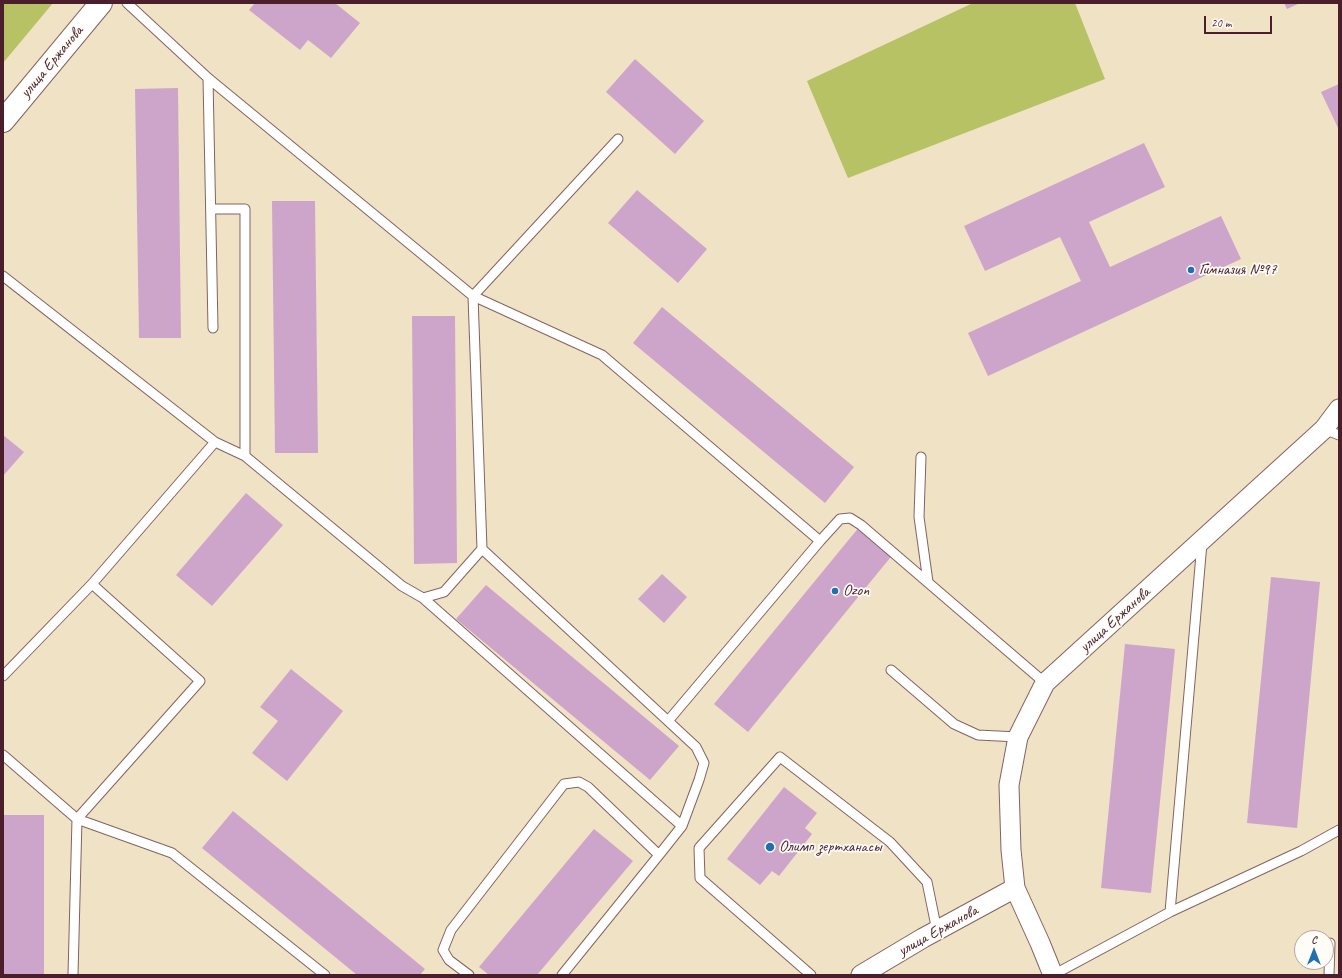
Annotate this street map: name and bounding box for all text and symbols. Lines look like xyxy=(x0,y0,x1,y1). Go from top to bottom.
scale bar xyxy=(1206,8,1274,34)
text: 20 m xyxy=(1211,15,1231,31)
street label: улица Ержанова xyxy=(16,22,88,102)
place label: Гимназия №97 xyxy=(1199,260,1277,280)
marker: Гимназия №97 xyxy=(1186,265,1196,275)
place label: Ozon xyxy=(843,581,869,601)
street label: улица Ержанова xyxy=(1076,583,1154,657)
marker: Ozon xyxy=(830,586,840,596)
place label: Олимп зертханасы xyxy=(779,837,882,857)
marker: Олимп зертханасы xyxy=(764,841,776,853)
street label: улица Ержанова xyxy=(895,901,981,961)
north arrow xyxy=(1294,930,1334,970)
text: С xyxy=(1311,932,1317,946)

